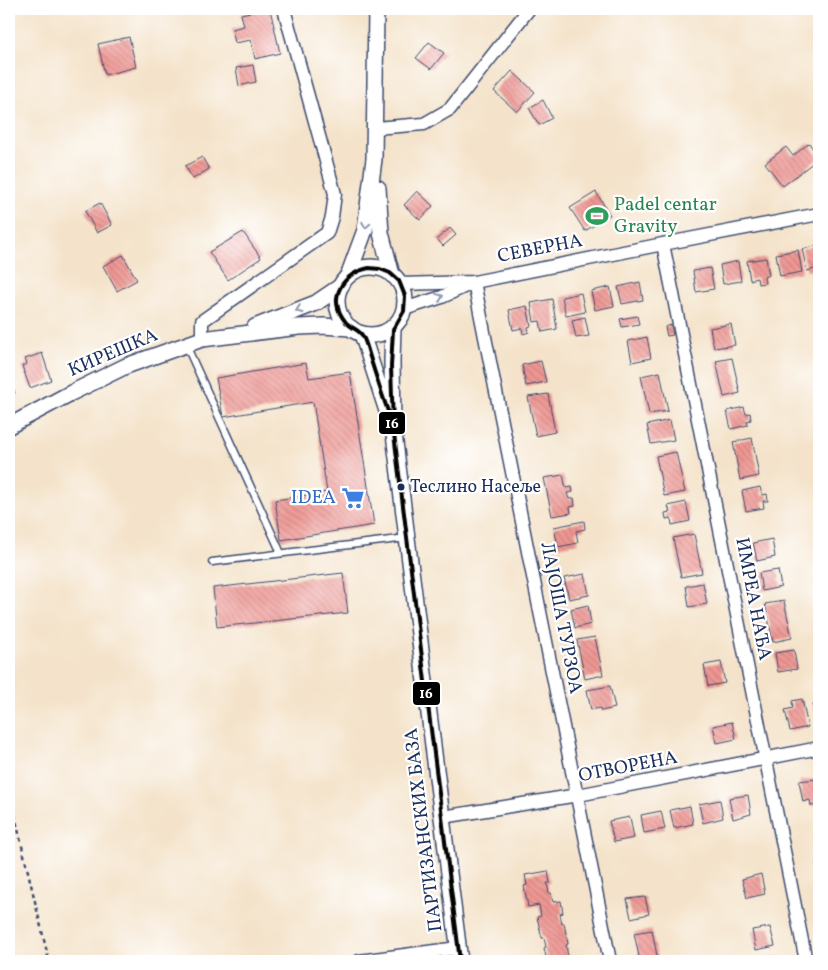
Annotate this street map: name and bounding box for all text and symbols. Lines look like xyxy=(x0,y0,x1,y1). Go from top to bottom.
place label: Padel centar Gravity xyxy=(614,192,717,240)
sports icon: Padel centar Gravity xyxy=(584,203,610,229)
one-way arrow xyxy=(362,220,372,229)
street label: СЕВЕРНА xyxy=(495,228,585,270)
one-way arrow xyxy=(435,293,444,303)
one-way arrow xyxy=(295,304,304,315)
street label: КИРЕШКА xyxy=(64,322,162,384)
line badge: 16 xyxy=(378,411,406,435)
text: 16 xyxy=(385,415,399,434)
place label: Теслино Насеље xyxy=(410,475,541,500)
marker: Теслино Насеље xyxy=(396,482,406,492)
place label: IDEA xyxy=(291,485,336,511)
supermarket icon: IDEA xyxy=(340,485,366,511)
street label: ИМРЕА НАЂА xyxy=(728,535,778,663)
street label: ЛАЈОША ТУРЗОА xyxy=(534,540,588,696)
line badge: 16 xyxy=(412,681,441,706)
text: 16 xyxy=(419,685,433,704)
street label: ПАРТИЗАНСКИХ БАЗА xyxy=(399,727,449,933)
street label: ОТВОРЕНА xyxy=(576,745,680,789)

